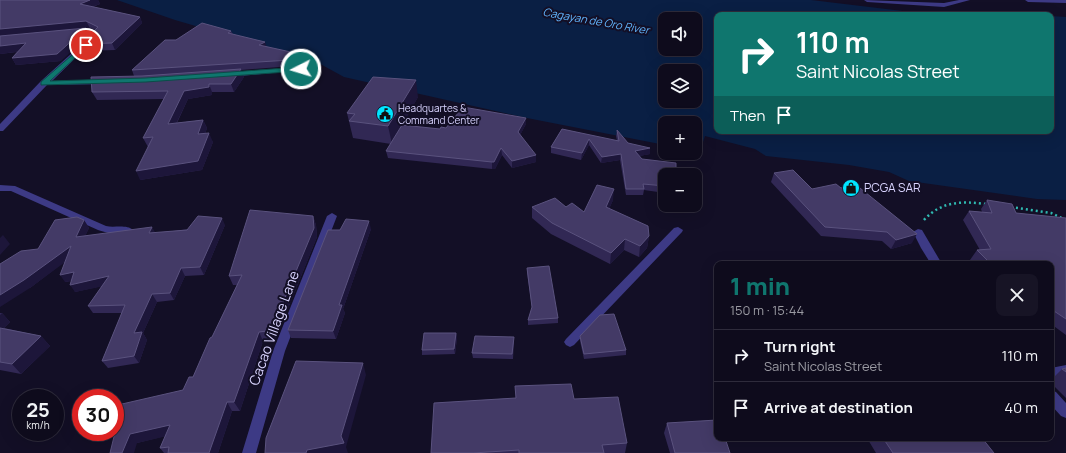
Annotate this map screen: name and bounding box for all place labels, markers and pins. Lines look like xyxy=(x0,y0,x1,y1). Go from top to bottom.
pin xyxy=(69,28,103,62)
place label: Headquartes & Command Center xyxy=(398,101,480,127)
public building icon: Headquartes & Command Center xyxy=(375,104,395,124)
shop icon: PCGA SAR xyxy=(841,178,861,198)
place label: PCGA SAR xyxy=(864,179,921,196)

